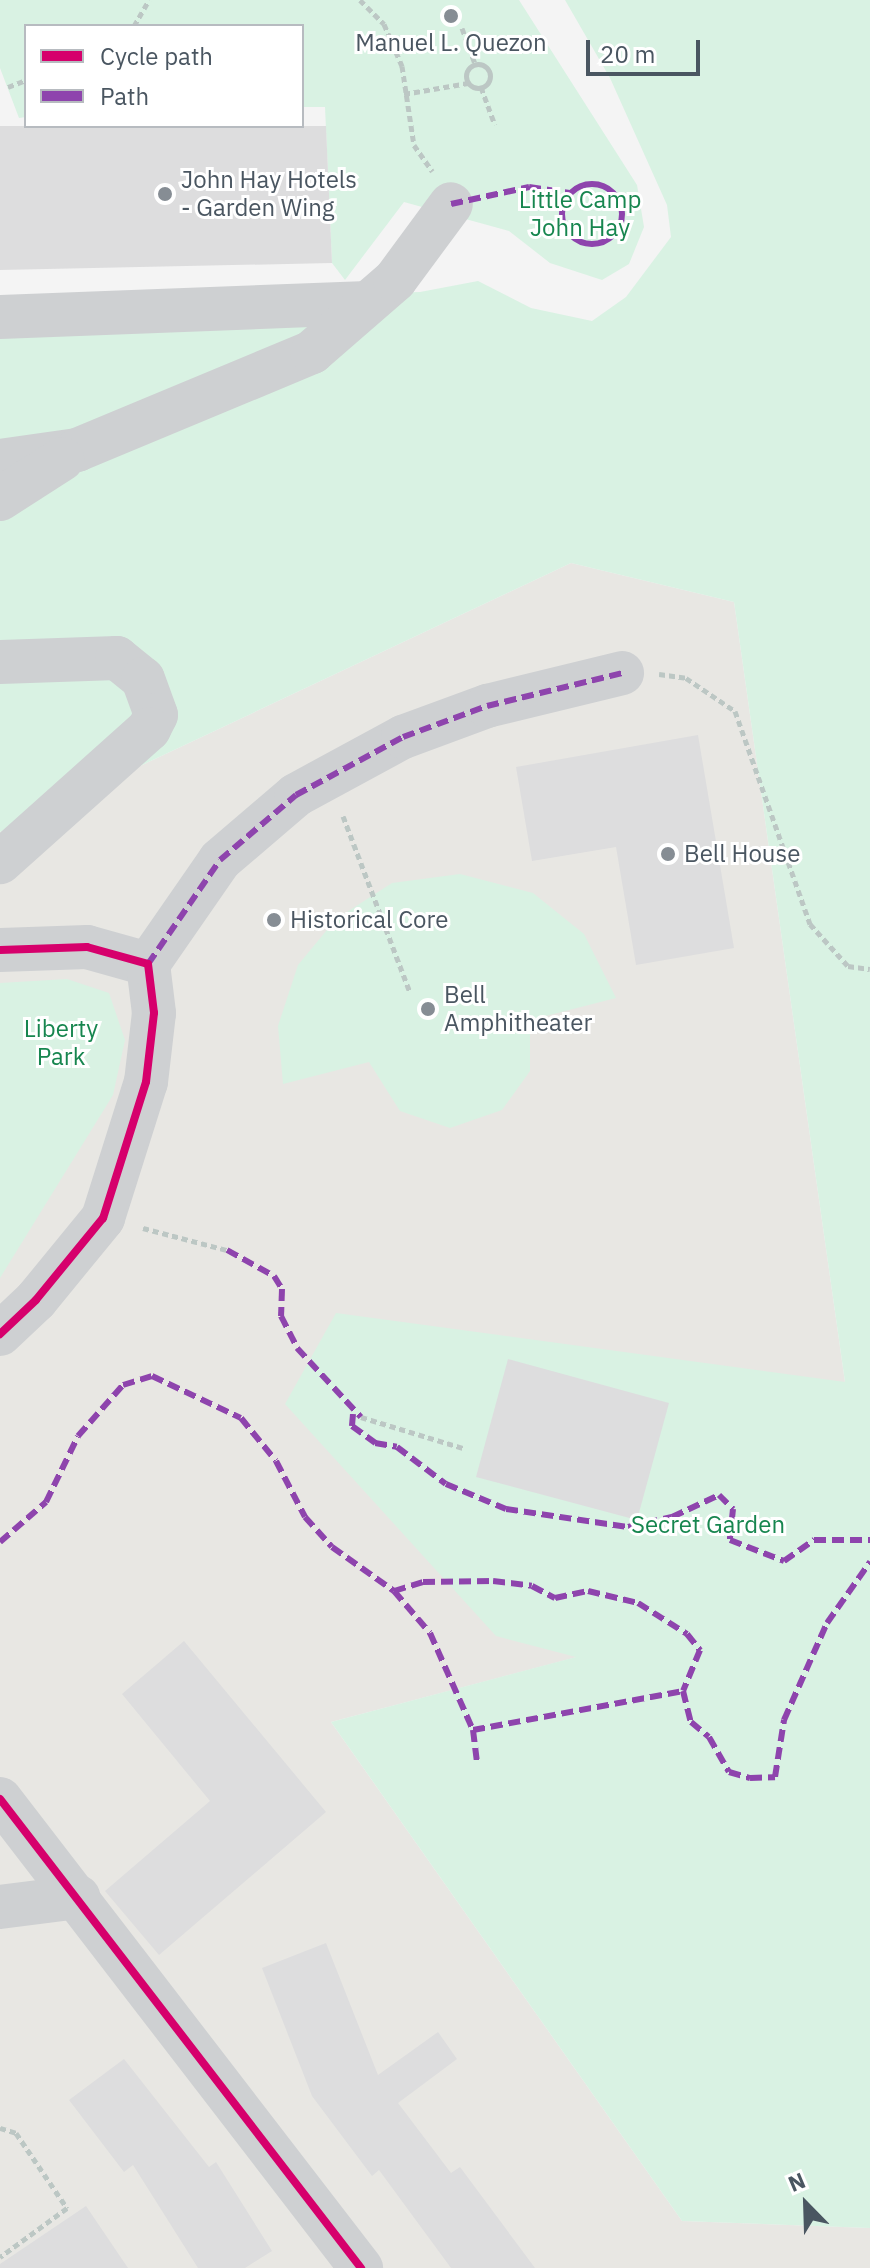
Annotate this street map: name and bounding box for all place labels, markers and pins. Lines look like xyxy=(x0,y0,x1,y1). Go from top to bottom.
marker: Manuel L. Quezon xyxy=(442,7,460,25)
place label: Manuel L. Quezon xyxy=(355,29,547,57)
place label: John Hay Hotels - Garden Wing xyxy=(181,166,357,222)
marker: John Hay Hotels - Garden Wing xyxy=(156,185,174,203)
place label: Bell House xyxy=(684,840,800,868)
marker: Bell House xyxy=(659,845,677,863)
place label: Historical Core xyxy=(290,906,448,934)
marker: Historical Core xyxy=(265,911,283,929)
place label: Bell Amphitheater xyxy=(444,981,592,1037)
marker: Bell Amphitheater xyxy=(419,1000,437,1018)

